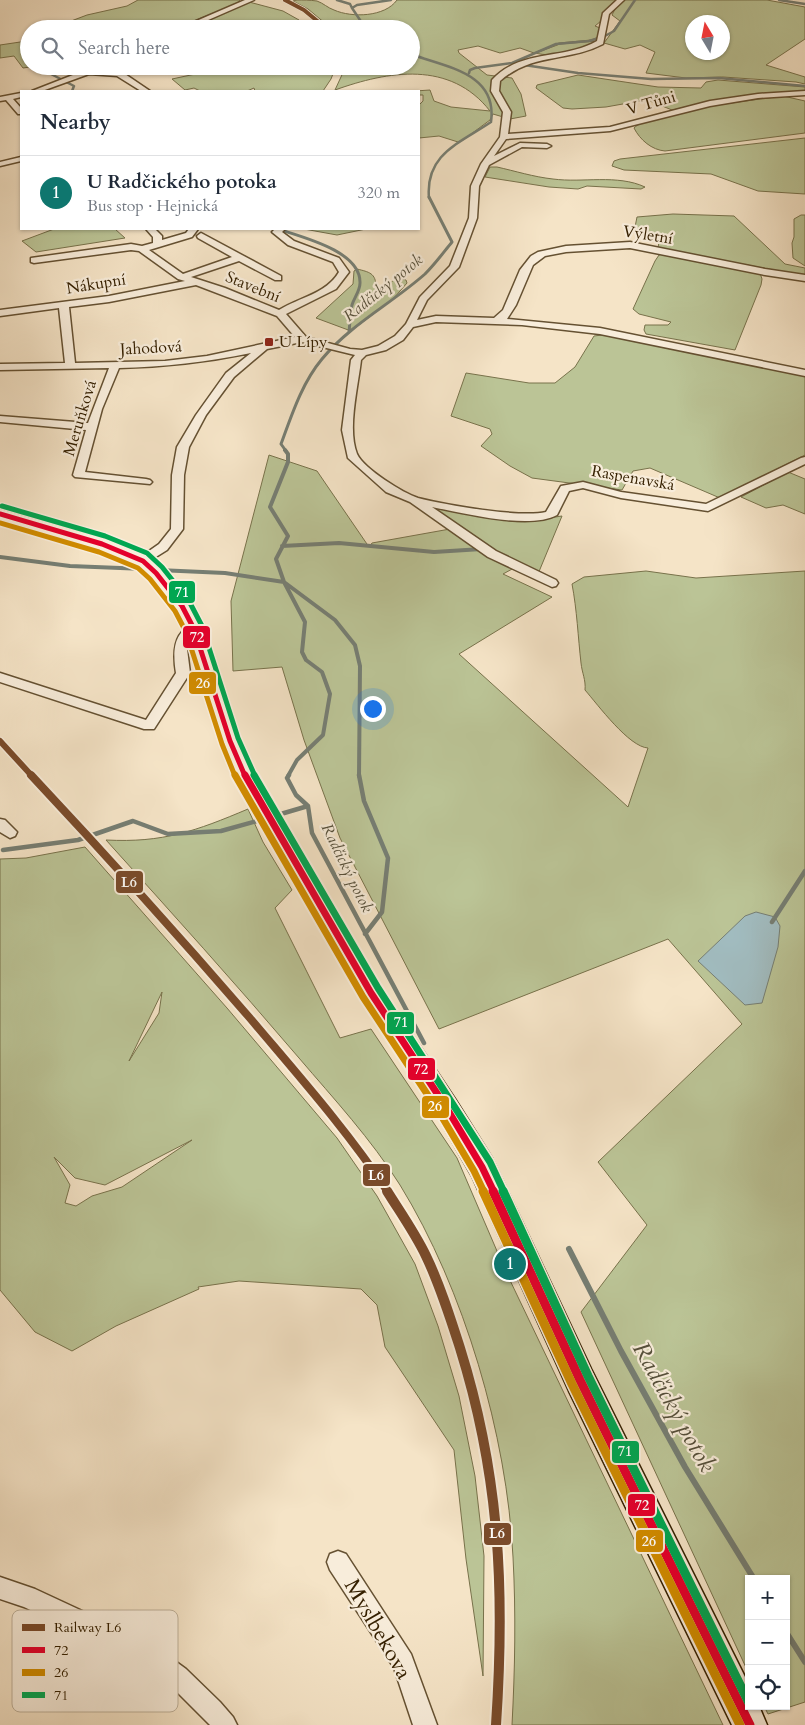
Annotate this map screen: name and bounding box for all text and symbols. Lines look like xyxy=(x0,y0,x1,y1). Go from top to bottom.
north arrow xyxy=(685,15,730,60)
search box xyxy=(20,20,420,75)
icon: search xyxy=(38,34,66,62)
text: Search here xyxy=(78,35,170,61)
street label: V Tůni xyxy=(624,85,679,120)
text: Nearby xyxy=(40,108,111,137)
text: U Radčického potoka xyxy=(87,169,277,195)
text: 1 xyxy=(52,182,60,204)
text: 320 m xyxy=(358,182,400,204)
text: Bus stop · Hejnická xyxy=(87,195,218,217)
street label: Výletní xyxy=(621,220,675,250)
water label: Radčický potok xyxy=(339,249,427,327)
street label: Stavební xyxy=(222,266,284,308)
street label: Nákupní xyxy=(65,268,128,300)
place label: U Lípy xyxy=(279,331,328,353)
street label: Jahodová xyxy=(118,335,183,361)
marker: U Lípy xyxy=(263,336,275,348)
street label: Meruňková xyxy=(58,377,102,459)
street label: Raspenavská xyxy=(590,460,676,496)
line badge: 71 xyxy=(168,580,196,604)
text: 71 xyxy=(175,583,189,602)
line badge: 72 xyxy=(182,625,211,649)
text: 72 xyxy=(190,628,204,647)
line badge: 26 xyxy=(188,671,217,695)
text: 26 xyxy=(196,674,210,693)
your location xyxy=(360,696,386,722)
water label: Radčický potok xyxy=(316,820,378,916)
line badge: L6 xyxy=(115,870,144,894)
text: L6 xyxy=(121,873,137,892)
line badge: 71 xyxy=(386,1011,415,1035)
text: 71 xyxy=(394,1013,408,1032)
line badge: 72 xyxy=(407,1057,436,1081)
text: 72 xyxy=(414,1060,428,1079)
line badge: 26 xyxy=(421,1095,450,1119)
text: 26 xyxy=(428,1097,442,1116)
line badge: L6 xyxy=(362,1163,391,1187)
text: L6 xyxy=(368,1166,384,1185)
pin: 1 xyxy=(494,1245,526,1283)
water label: Radčický potok xyxy=(625,1336,724,1478)
line badge: 71 xyxy=(611,1440,640,1464)
text: 71 xyxy=(618,1442,632,1461)
line badge: 72 xyxy=(627,1493,656,1517)
text: 72 xyxy=(635,1496,649,1515)
line badge: L6 xyxy=(483,1522,512,1546)
text: L6 xyxy=(489,1524,505,1543)
line badge: 26 xyxy=(635,1529,664,1553)
text: 26 xyxy=(642,1532,656,1551)
street label: Myslbekova xyxy=(337,1573,419,1685)
map controls xyxy=(745,1575,790,1710)
button: + xyxy=(745,1575,790,1620)
legend xyxy=(12,1610,178,1712)
text: Railway L6 xyxy=(54,1618,121,1637)
button: − xyxy=(745,1620,790,1665)
text: 72 xyxy=(54,1641,68,1660)
text: 26 xyxy=(54,1663,68,1682)
button: locate xyxy=(745,1665,790,1710)
text: 71 xyxy=(54,1686,68,1705)

